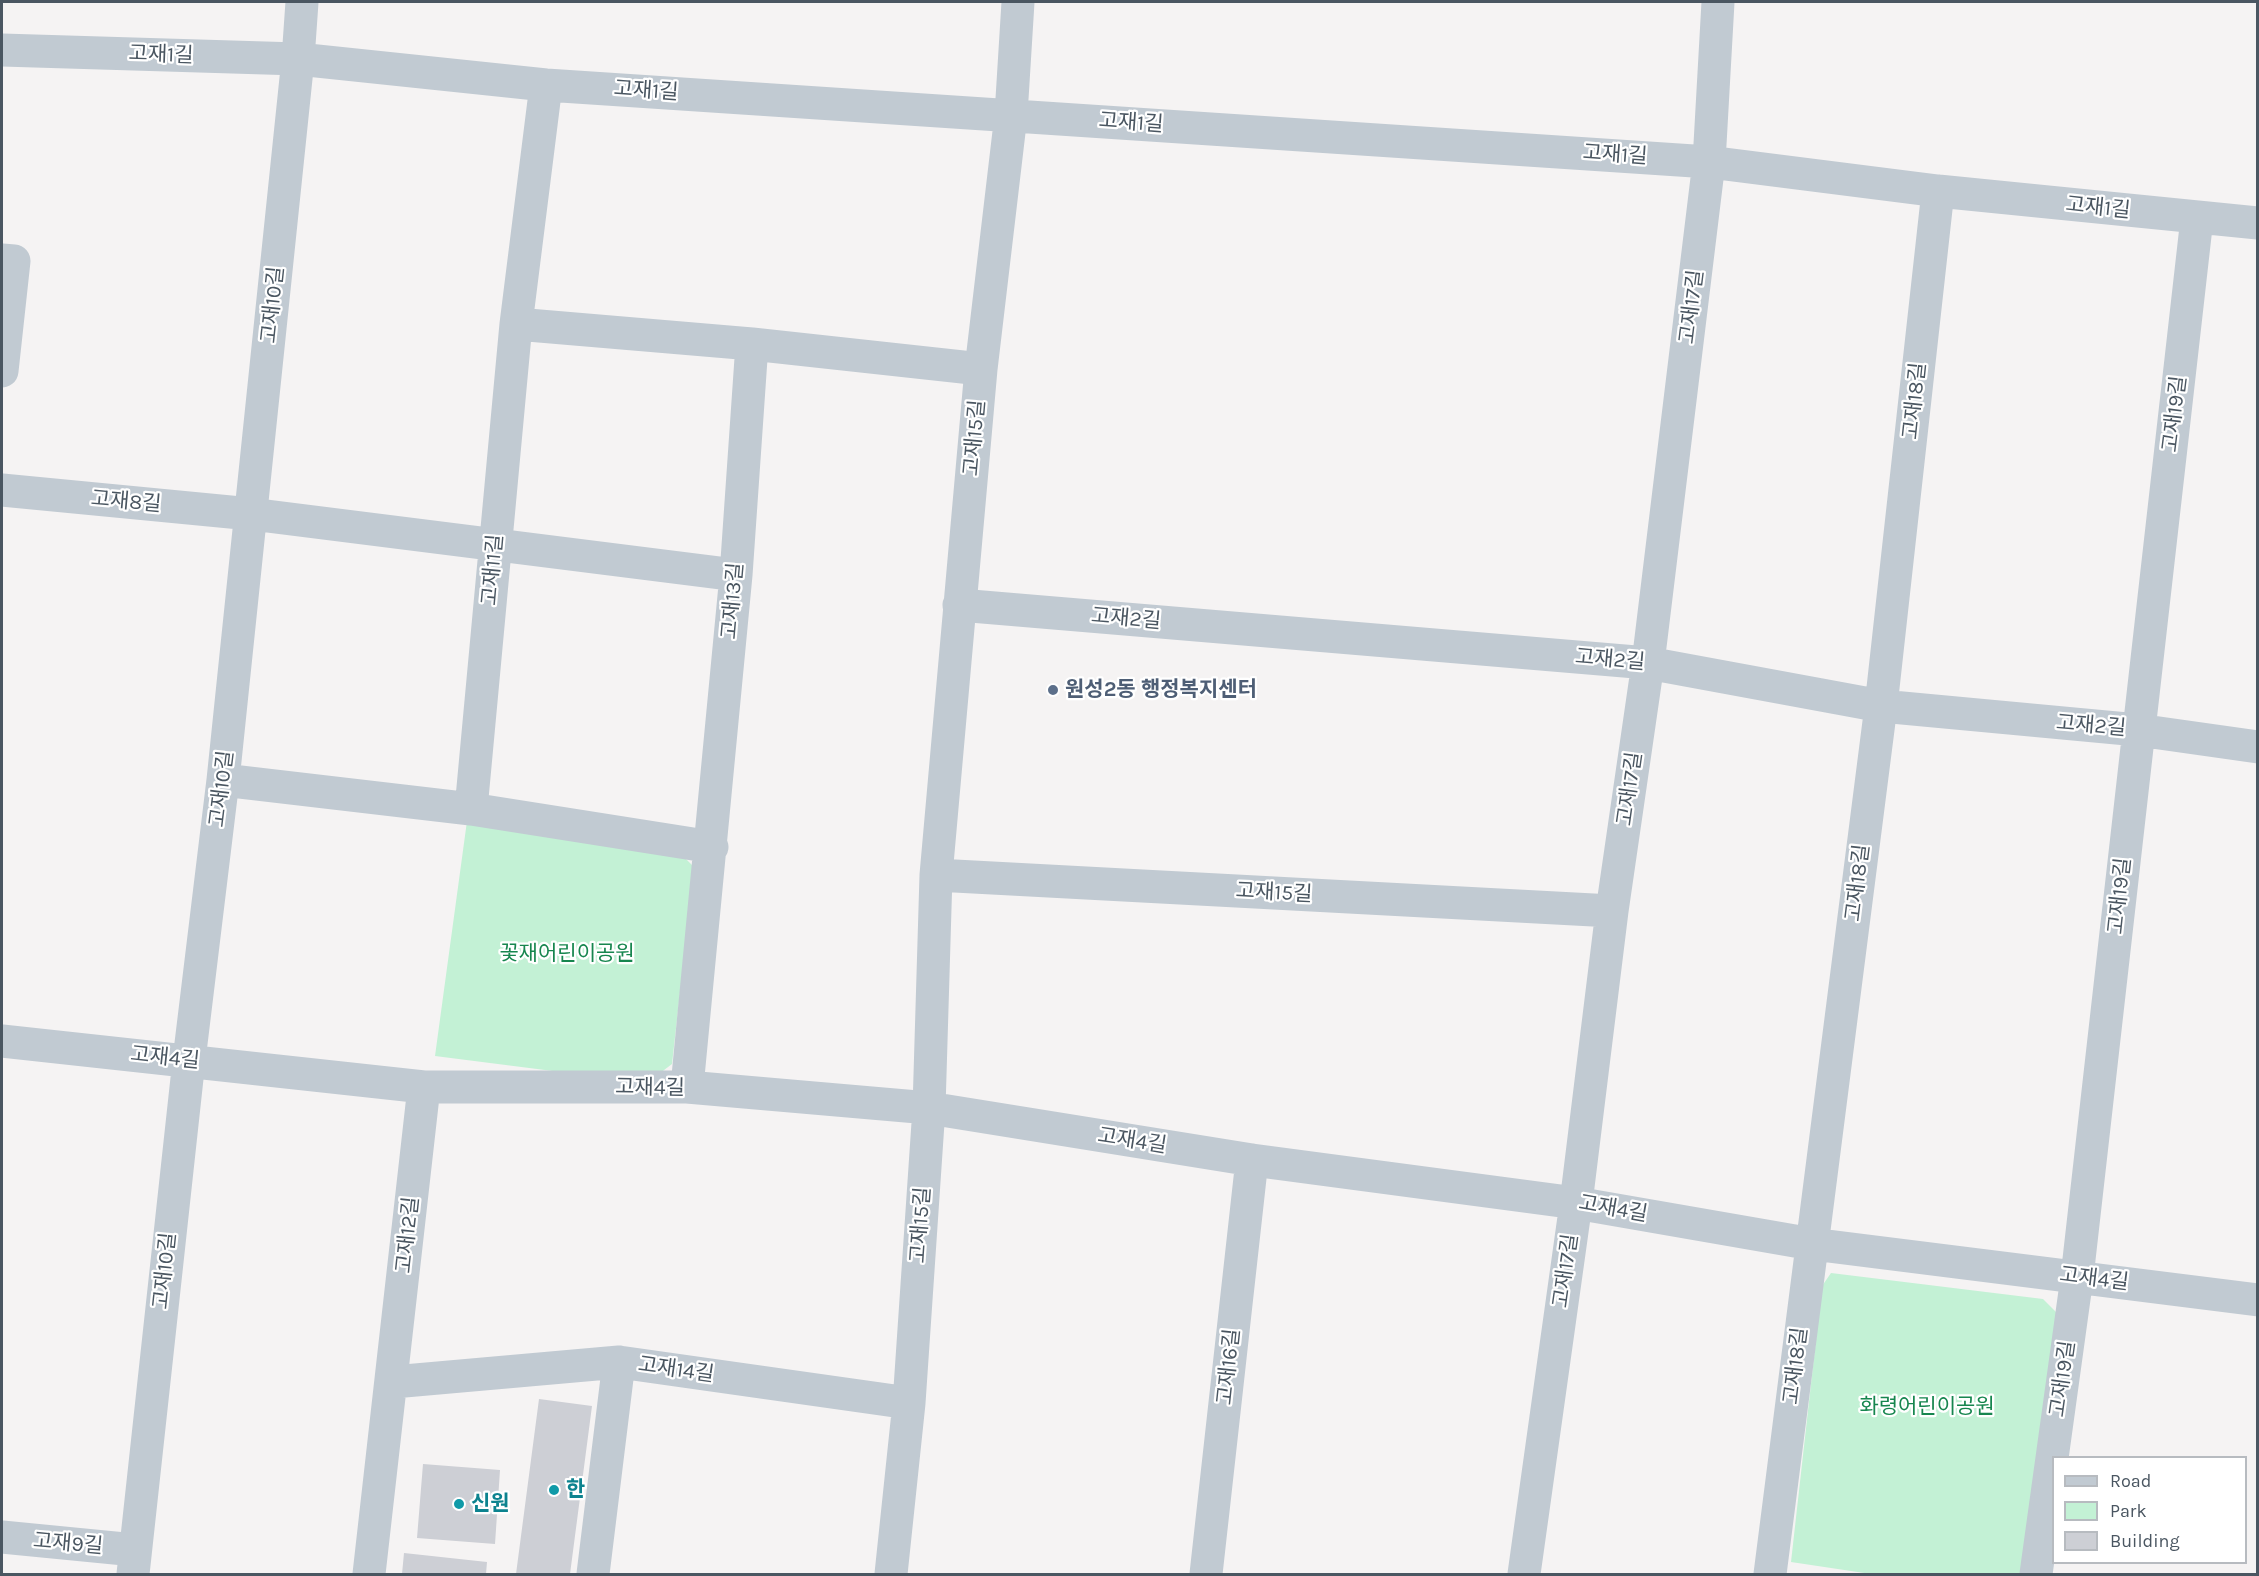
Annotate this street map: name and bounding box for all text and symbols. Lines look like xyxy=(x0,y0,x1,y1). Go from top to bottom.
street label: 고재1길 xyxy=(128,41,194,69)
street label: 고재1길 xyxy=(613,76,679,106)
street label: 고재1길 xyxy=(1098,108,1164,138)
street label: 고재1길 xyxy=(1582,140,1648,170)
street label: 고재1길 xyxy=(2064,192,2132,224)
street label: 고재10길 xyxy=(256,265,290,345)
street label: 고재17길 xyxy=(1675,268,1709,346)
street label: 고재18길 xyxy=(1898,361,1932,441)
street label: 고재19길 xyxy=(2158,374,2192,454)
street label: 고재15길 xyxy=(959,399,991,477)
street label: 고재8길 xyxy=(90,486,162,518)
street label: 고재11길 xyxy=(477,533,509,607)
street label: 고재13길 xyxy=(717,561,749,641)
street label: 고재2길 xyxy=(1090,603,1162,635)
street label: 고재2길 xyxy=(1574,644,1646,676)
place label: 원성2동 행정복지센터 xyxy=(1065,677,1257,703)
marker: 원성2동 행정복지센터 xyxy=(1046,683,1060,697)
street label: 고재2길 xyxy=(2055,710,2127,742)
street label: 고재10길 xyxy=(205,749,239,829)
street label: 고재17길 xyxy=(1612,750,1648,828)
street label: 고재18길 xyxy=(1841,843,1875,923)
street label: 고재19길 xyxy=(2103,856,2137,936)
street label: 고재15길 xyxy=(1235,878,1313,908)
park label: 꽃재어린이공원 xyxy=(499,941,635,967)
street label: 고재4길 xyxy=(129,1042,201,1074)
street label: 고재4길 xyxy=(615,1075,685,1101)
street label: 고재4길 xyxy=(1096,1123,1168,1159)
street label: 고재15길 xyxy=(906,1186,936,1264)
street label: 고재4길 xyxy=(1576,1191,1650,1227)
street label: 고재12길 xyxy=(391,1195,425,1275)
street label: 고재10길 xyxy=(148,1231,182,1311)
street label: 고재17길 xyxy=(1548,1232,1584,1310)
street label: 고재4길 xyxy=(2058,1262,2130,1296)
street label: 고재18길 xyxy=(1779,1326,1813,1406)
street label: 고재16길 xyxy=(1212,1327,1246,1407)
street label: 고재19길 xyxy=(2045,1339,2081,1419)
street label: 고재14길 xyxy=(636,1352,716,1388)
park label: 화령어린이공원 xyxy=(1859,1394,1995,1420)
legend xyxy=(2052,1456,2247,1564)
text: Road xyxy=(2110,1470,2151,1492)
place label: 한 xyxy=(566,1477,585,1503)
marker: 한 xyxy=(547,1483,561,1497)
place label: 신원 xyxy=(471,1491,510,1517)
marker: 신원 xyxy=(452,1497,466,1511)
text: Park xyxy=(2110,1500,2147,1522)
street label: 고재9길 xyxy=(32,1528,104,1560)
text: Building xyxy=(2110,1530,2180,1552)

